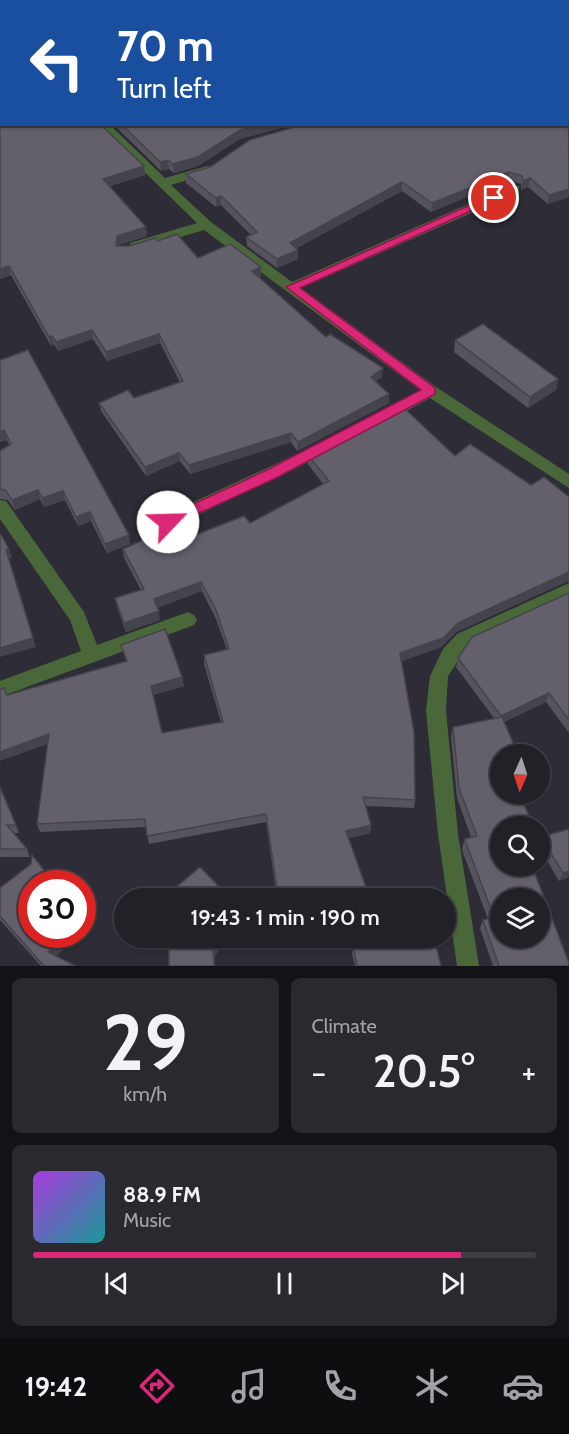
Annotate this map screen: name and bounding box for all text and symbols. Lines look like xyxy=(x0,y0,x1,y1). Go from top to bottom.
text: 70 m xyxy=(117,20,214,72)
icon: left xyxy=(18,24,96,102)
text: Turn left xyxy=(117,72,211,105)
pin xyxy=(468,172,519,223)
icon: arrive xyxy=(477,181,510,214)
position arrow xyxy=(136,490,200,554)
north arrow xyxy=(490,744,550,804)
map controls xyxy=(490,744,550,948)
button: search xyxy=(490,816,550,876)
speed limit sign: 30 xyxy=(18,870,96,948)
button: layers xyxy=(490,888,550,948)
text: 19:43 · 1 min · 190 m xyxy=(190,904,380,931)
text: 29 xyxy=(103,995,188,1090)
text: Climate xyxy=(312,1014,377,1038)
text: 20.5° xyxy=(373,1044,475,1098)
text: − xyxy=(312,1052,326,1092)
text: + xyxy=(521,1052,536,1092)
text: km/h xyxy=(123,1082,167,1106)
text: 88.9 FM xyxy=(123,1181,201,1208)
text: Music xyxy=(123,1208,171,1232)
icon: previous xyxy=(100,1267,133,1300)
icon: pause xyxy=(268,1267,301,1300)
icon: next xyxy=(436,1267,469,1300)
icon: directions xyxy=(136,1365,178,1407)
icon: music xyxy=(228,1365,270,1407)
icon: phone xyxy=(319,1365,361,1407)
icon: climate xyxy=(411,1365,453,1407)
icon: car xyxy=(502,1365,544,1407)
text: 19:42 xyxy=(25,1370,87,1403)

